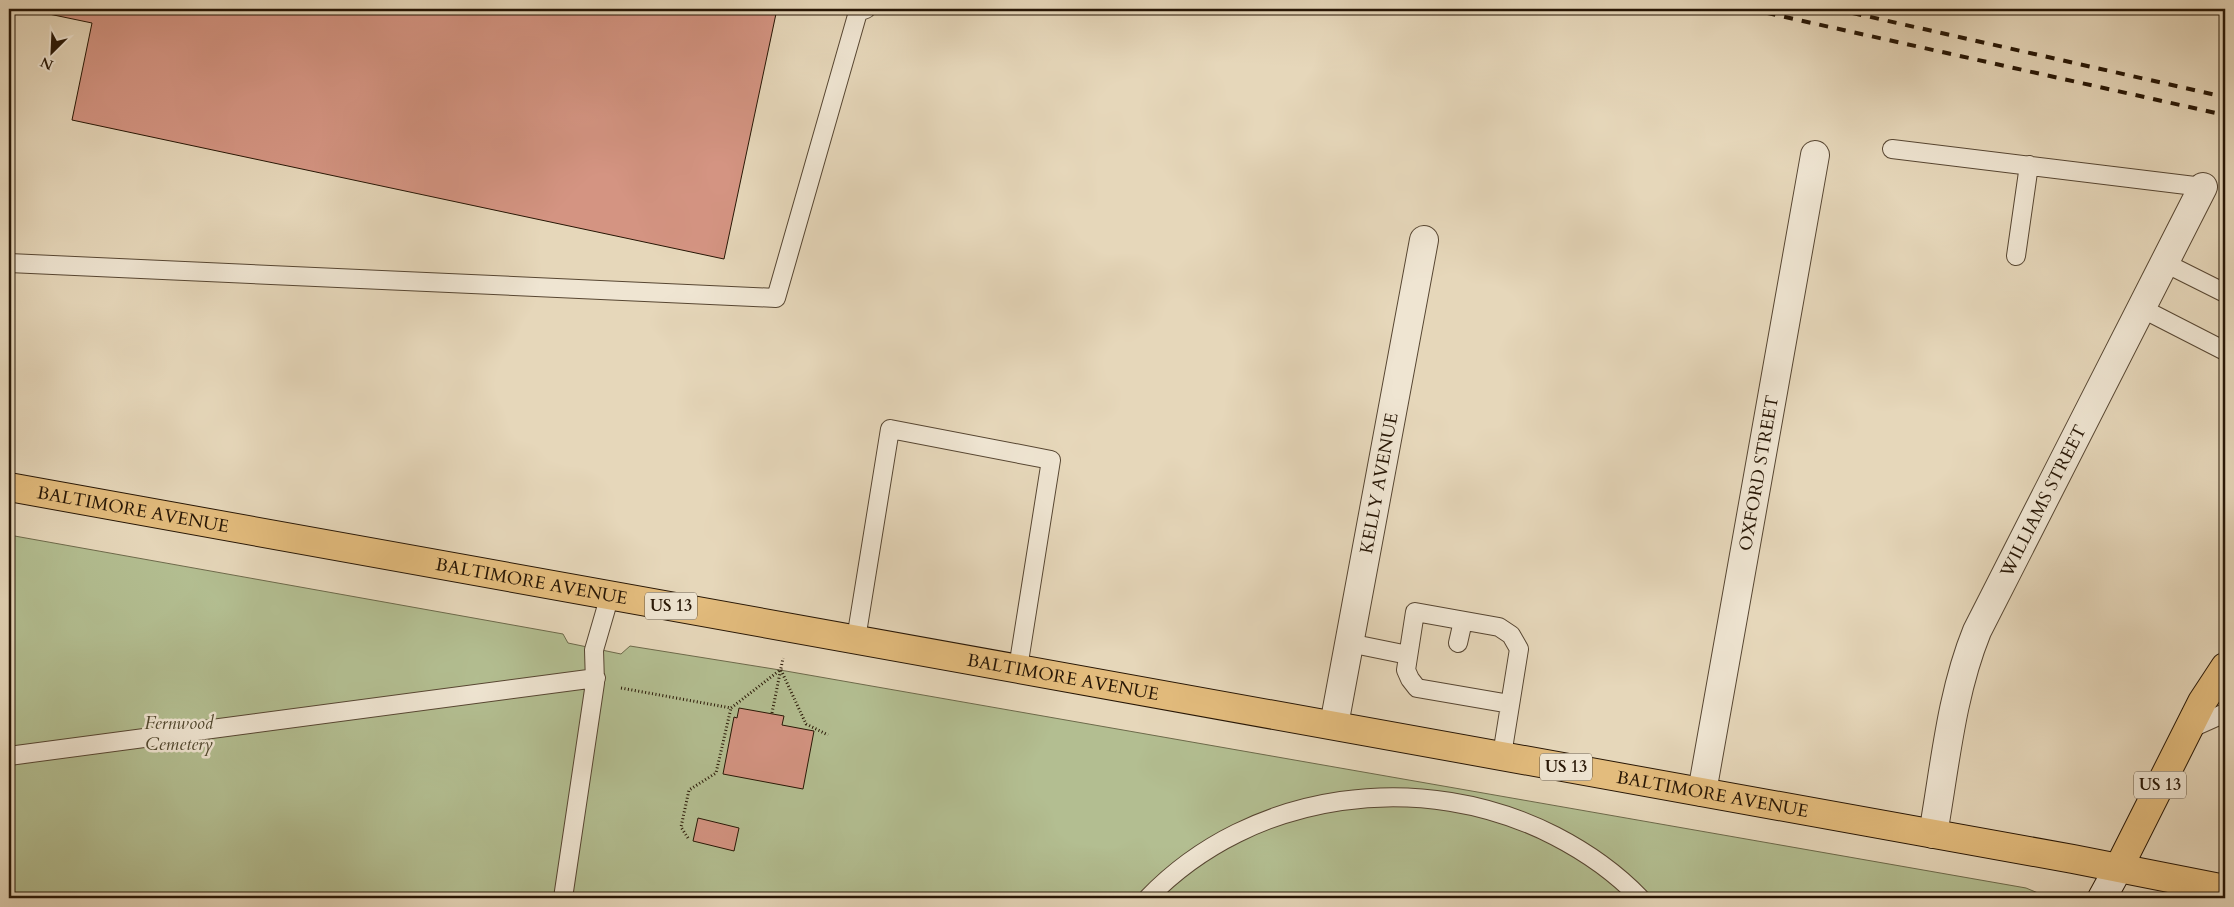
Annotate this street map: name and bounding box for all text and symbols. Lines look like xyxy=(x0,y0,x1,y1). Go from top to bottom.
north arrow xyxy=(28,28,78,78)
text: N xyxy=(37,52,56,75)
street label: OXFORD STREET xyxy=(1733,393,1785,553)
street label: KELLY AVENUE xyxy=(1354,411,1404,556)
street label: WILLIAMS STREET xyxy=(1994,421,2092,582)
street label: BALTIMORE AVENUE xyxy=(35,480,231,539)
street label: BALTIMORE AVENUE xyxy=(434,552,630,611)
road number: US 13 xyxy=(645,592,697,620)
street label: BALTIMORE AVENUE xyxy=(965,647,1161,707)
park label: Fernwood Cemetery xyxy=(144,711,215,757)
road number: US 13 xyxy=(1540,754,1592,780)
street label: BALTIMORE AVENUE xyxy=(1615,764,1811,824)
road number: US 13 xyxy=(2134,772,2186,798)

